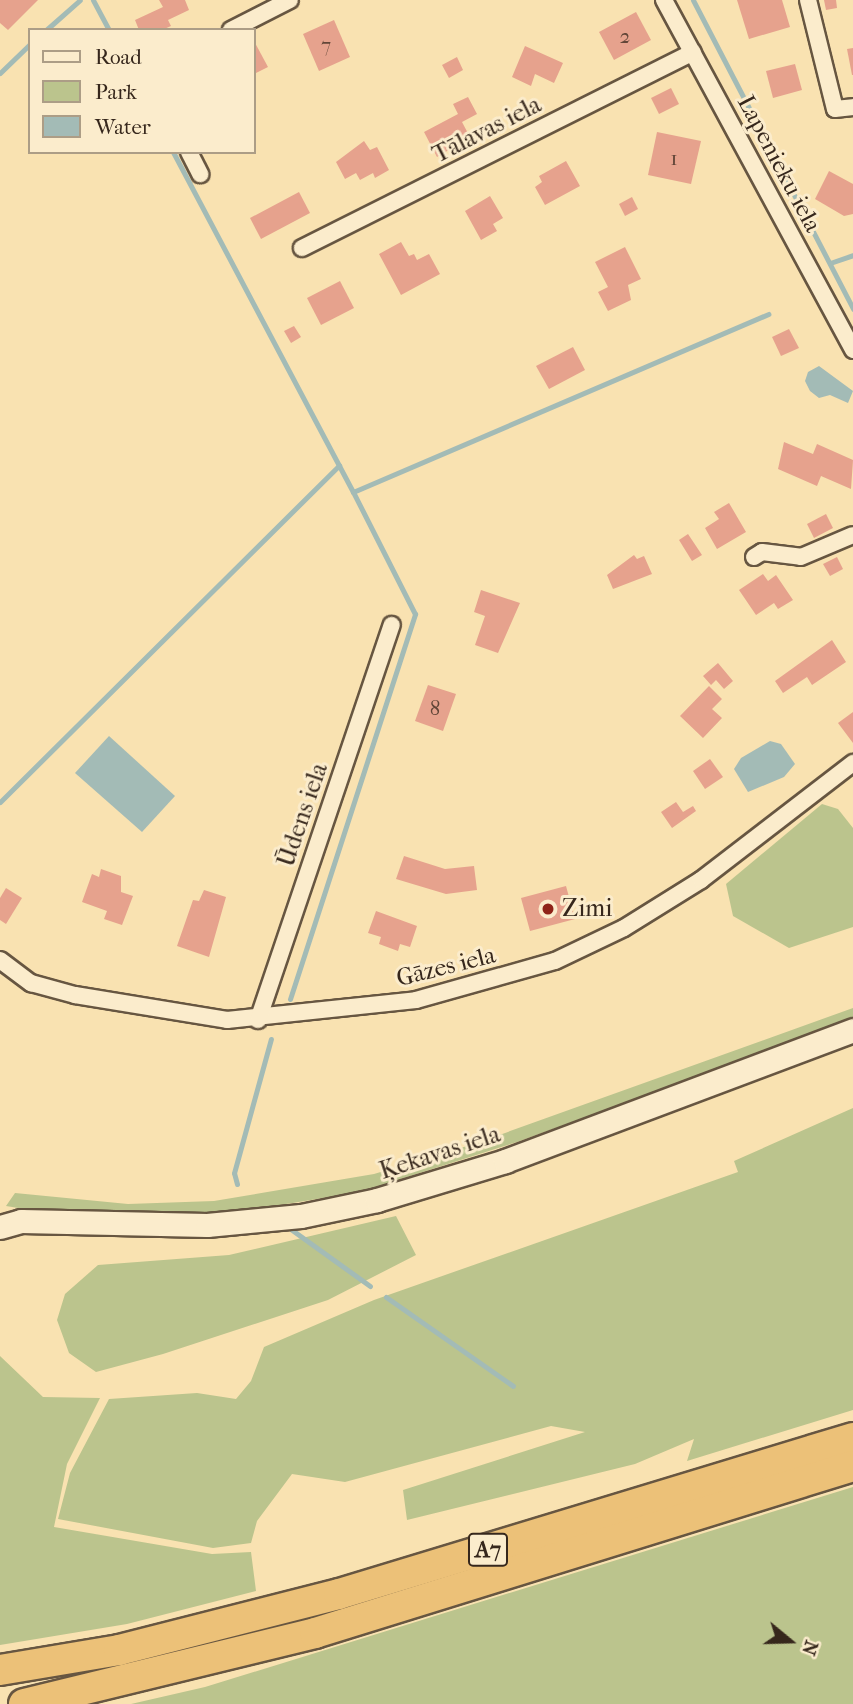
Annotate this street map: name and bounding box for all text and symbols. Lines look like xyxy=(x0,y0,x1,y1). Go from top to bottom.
house number: 2 xyxy=(620,23,630,49)
legend xyxy=(28,28,256,154)
house number: 7 xyxy=(321,32,331,58)
text: Road xyxy=(95,45,142,69)
text: Park xyxy=(95,80,137,104)
street label: Tālavas iela xyxy=(428,90,546,170)
street label: Lapenieku iela xyxy=(731,91,827,237)
text: Water xyxy=(95,115,151,139)
house number: 1 xyxy=(670,145,678,171)
house number: 8 xyxy=(430,695,440,721)
street label: Ūdens iela xyxy=(272,759,334,871)
place label: Zimi xyxy=(562,895,612,923)
marker: Zimi xyxy=(540,901,556,917)
street label: Gāzes iela xyxy=(394,941,498,993)
street label: Ķekavas iela xyxy=(376,1120,504,1186)
road number: A7 xyxy=(467,1530,509,1569)
north arrow xyxy=(755,1606,825,1676)
text: N xyxy=(797,1637,823,1658)

